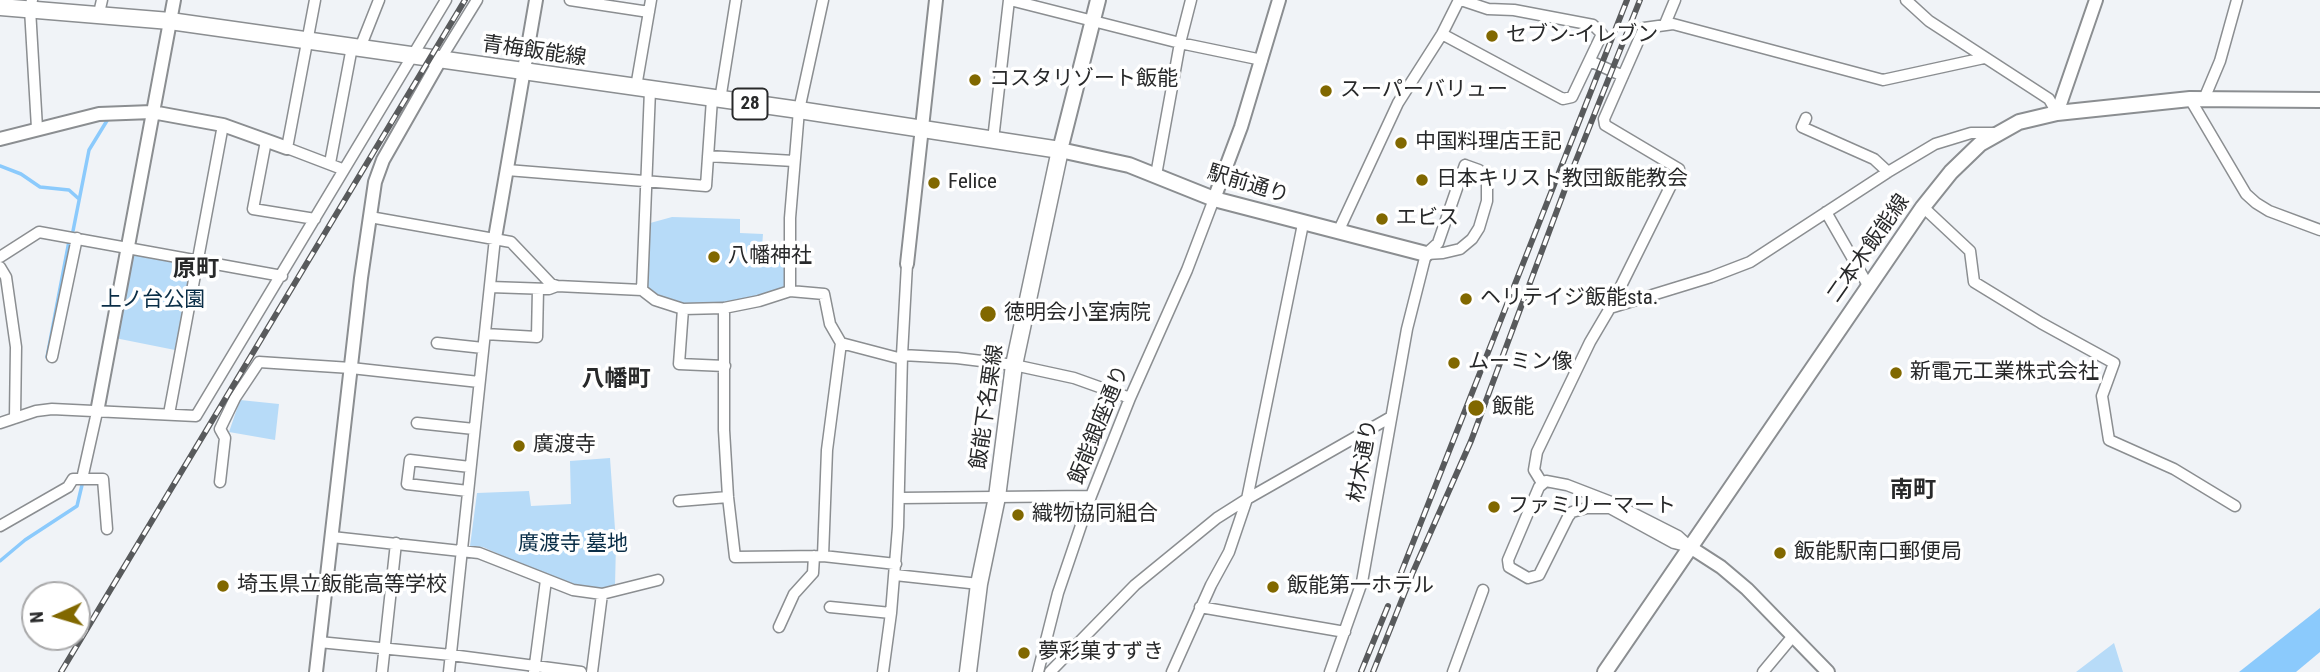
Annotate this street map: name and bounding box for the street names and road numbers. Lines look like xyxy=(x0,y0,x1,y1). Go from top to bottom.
street label: 青梅飯能線 xyxy=(480,32,588,72)
road number: 28 xyxy=(732,88,768,120)
street label: 駅前通り xyxy=(1204,161,1292,209)
street label: 二本木飯能線 xyxy=(1823,190,1915,308)
street label: 飯能下名栗線 xyxy=(967,343,1009,471)
street label: 飯能銀座通り xyxy=(1065,362,1135,488)
street label: 材木通り xyxy=(1344,417,1384,505)

